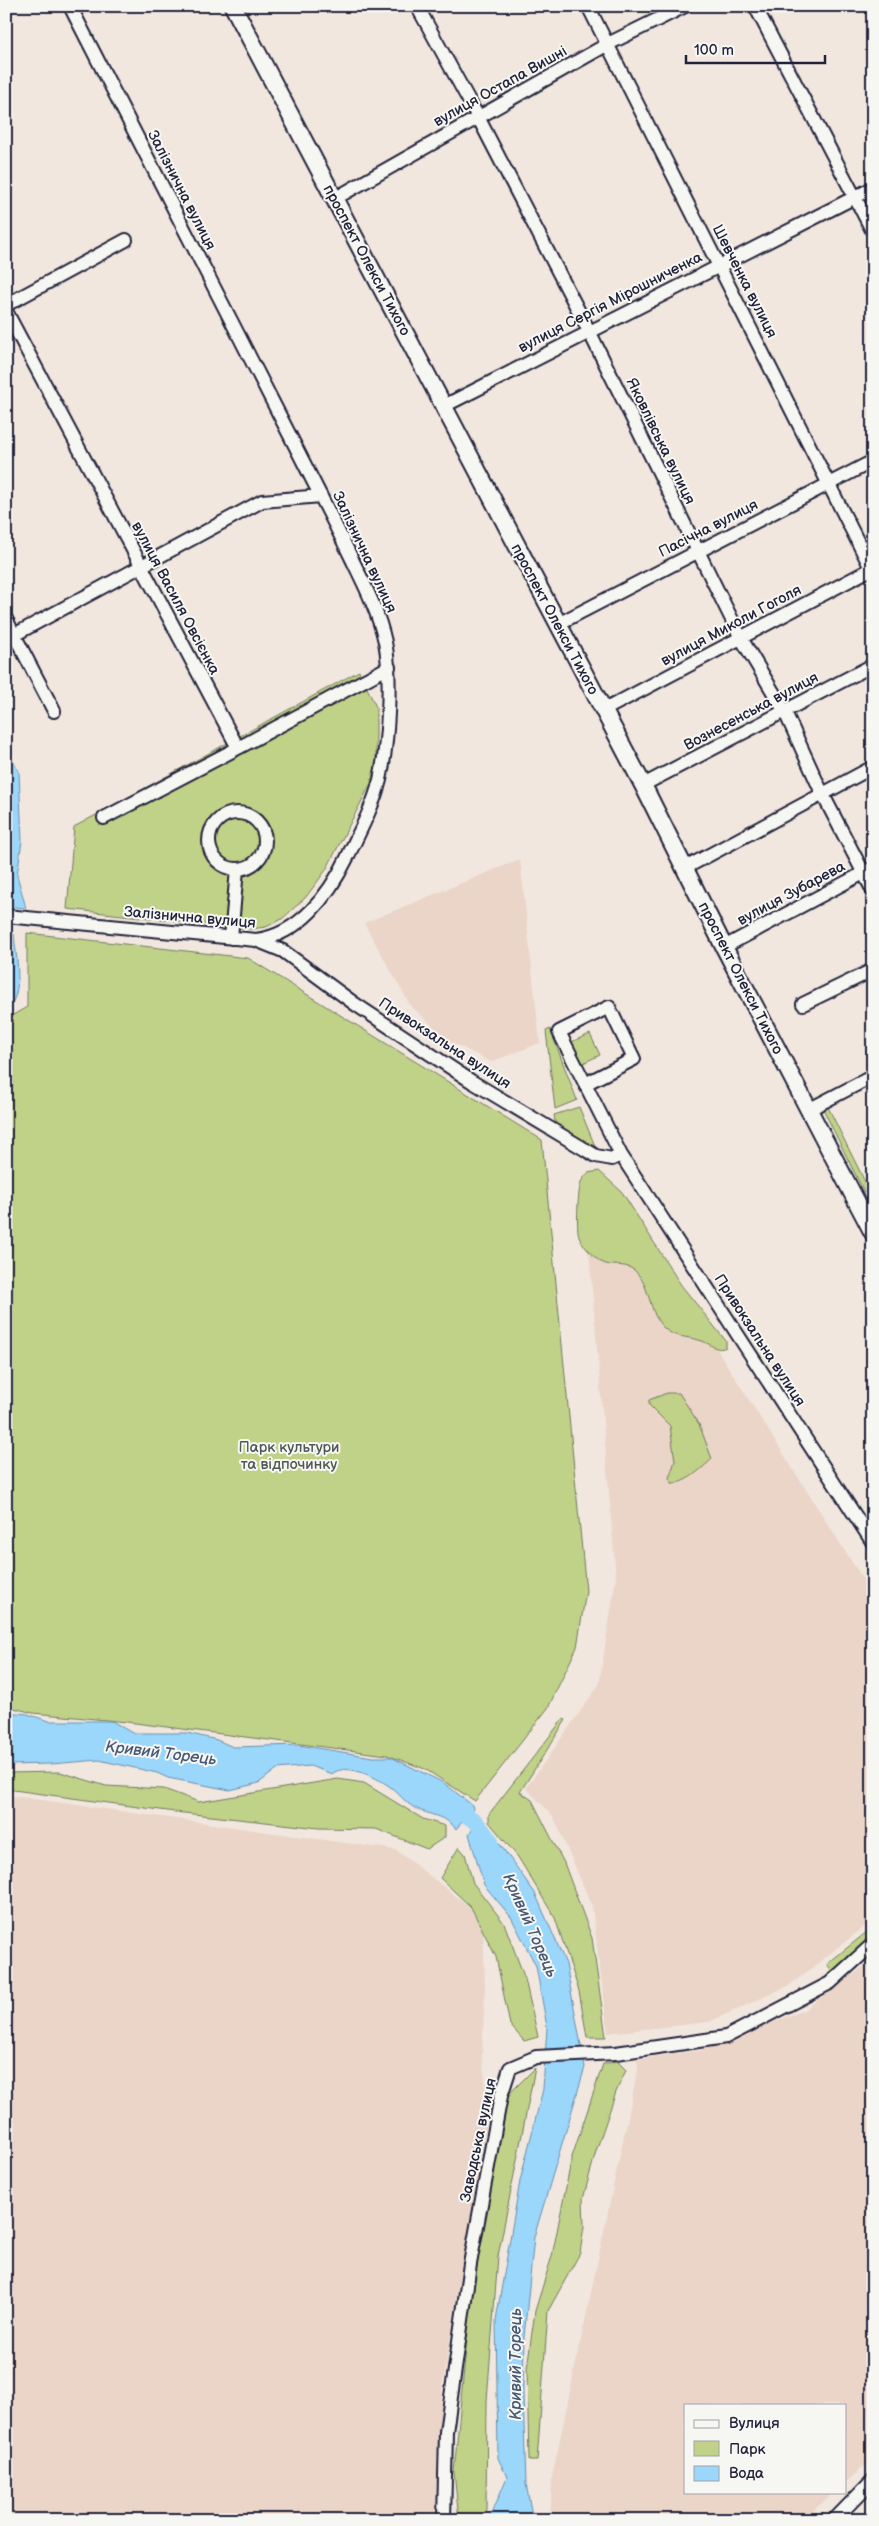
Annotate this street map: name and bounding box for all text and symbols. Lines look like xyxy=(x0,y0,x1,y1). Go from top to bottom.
scale bar xyxy=(686,32,825,64)
text: 100 m xyxy=(694,41,734,60)
street label: вулиця Остапа Вишні xyxy=(430,42,570,131)
street label: Залізнична вулиця xyxy=(143,127,220,253)
street label: проспект Олекси Тихого xyxy=(319,181,415,339)
street label: Шевченка вулиця xyxy=(708,221,781,341)
street label: вулиця Сергія Мірошниченка xyxy=(515,248,705,357)
street label: Яковлівська вулиця xyxy=(622,375,699,507)
street label: Залізнична вулиця xyxy=(328,488,401,616)
street label: Пасічна вулиця xyxy=(655,495,761,562)
street label: вулиця Василя Овсієнка xyxy=(127,519,224,678)
street label: проспект Олекси Тихого xyxy=(507,540,603,698)
street label: вулиця Миколи Гоголя xyxy=(658,580,805,671)
street label: Вознесенська вулиця xyxy=(681,668,822,755)
street label: вулиця Зубарева xyxy=(734,857,848,930)
street label: проспект Олекси Тихого xyxy=(694,899,787,1058)
street label: Залізнична вулиця xyxy=(123,902,256,933)
street label: Привокзальна вулиця xyxy=(375,994,514,1093)
street label: Привокзальна вулиця xyxy=(710,1271,809,1410)
park label: Парк культури та відпочинку xyxy=(239,1438,339,1474)
water label: Кривий Торець xyxy=(104,1737,218,1770)
water label: Кривий Торець xyxy=(498,1871,561,1981)
street label: Заводська вулиця xyxy=(456,2076,501,2204)
water label: Кривий Торець xyxy=(507,2308,526,2420)
legend xyxy=(684,2404,846,2494)
text: Вулиця xyxy=(729,2414,780,2433)
text: Парк xyxy=(729,2440,766,2459)
text: Вода xyxy=(729,2464,764,2483)

